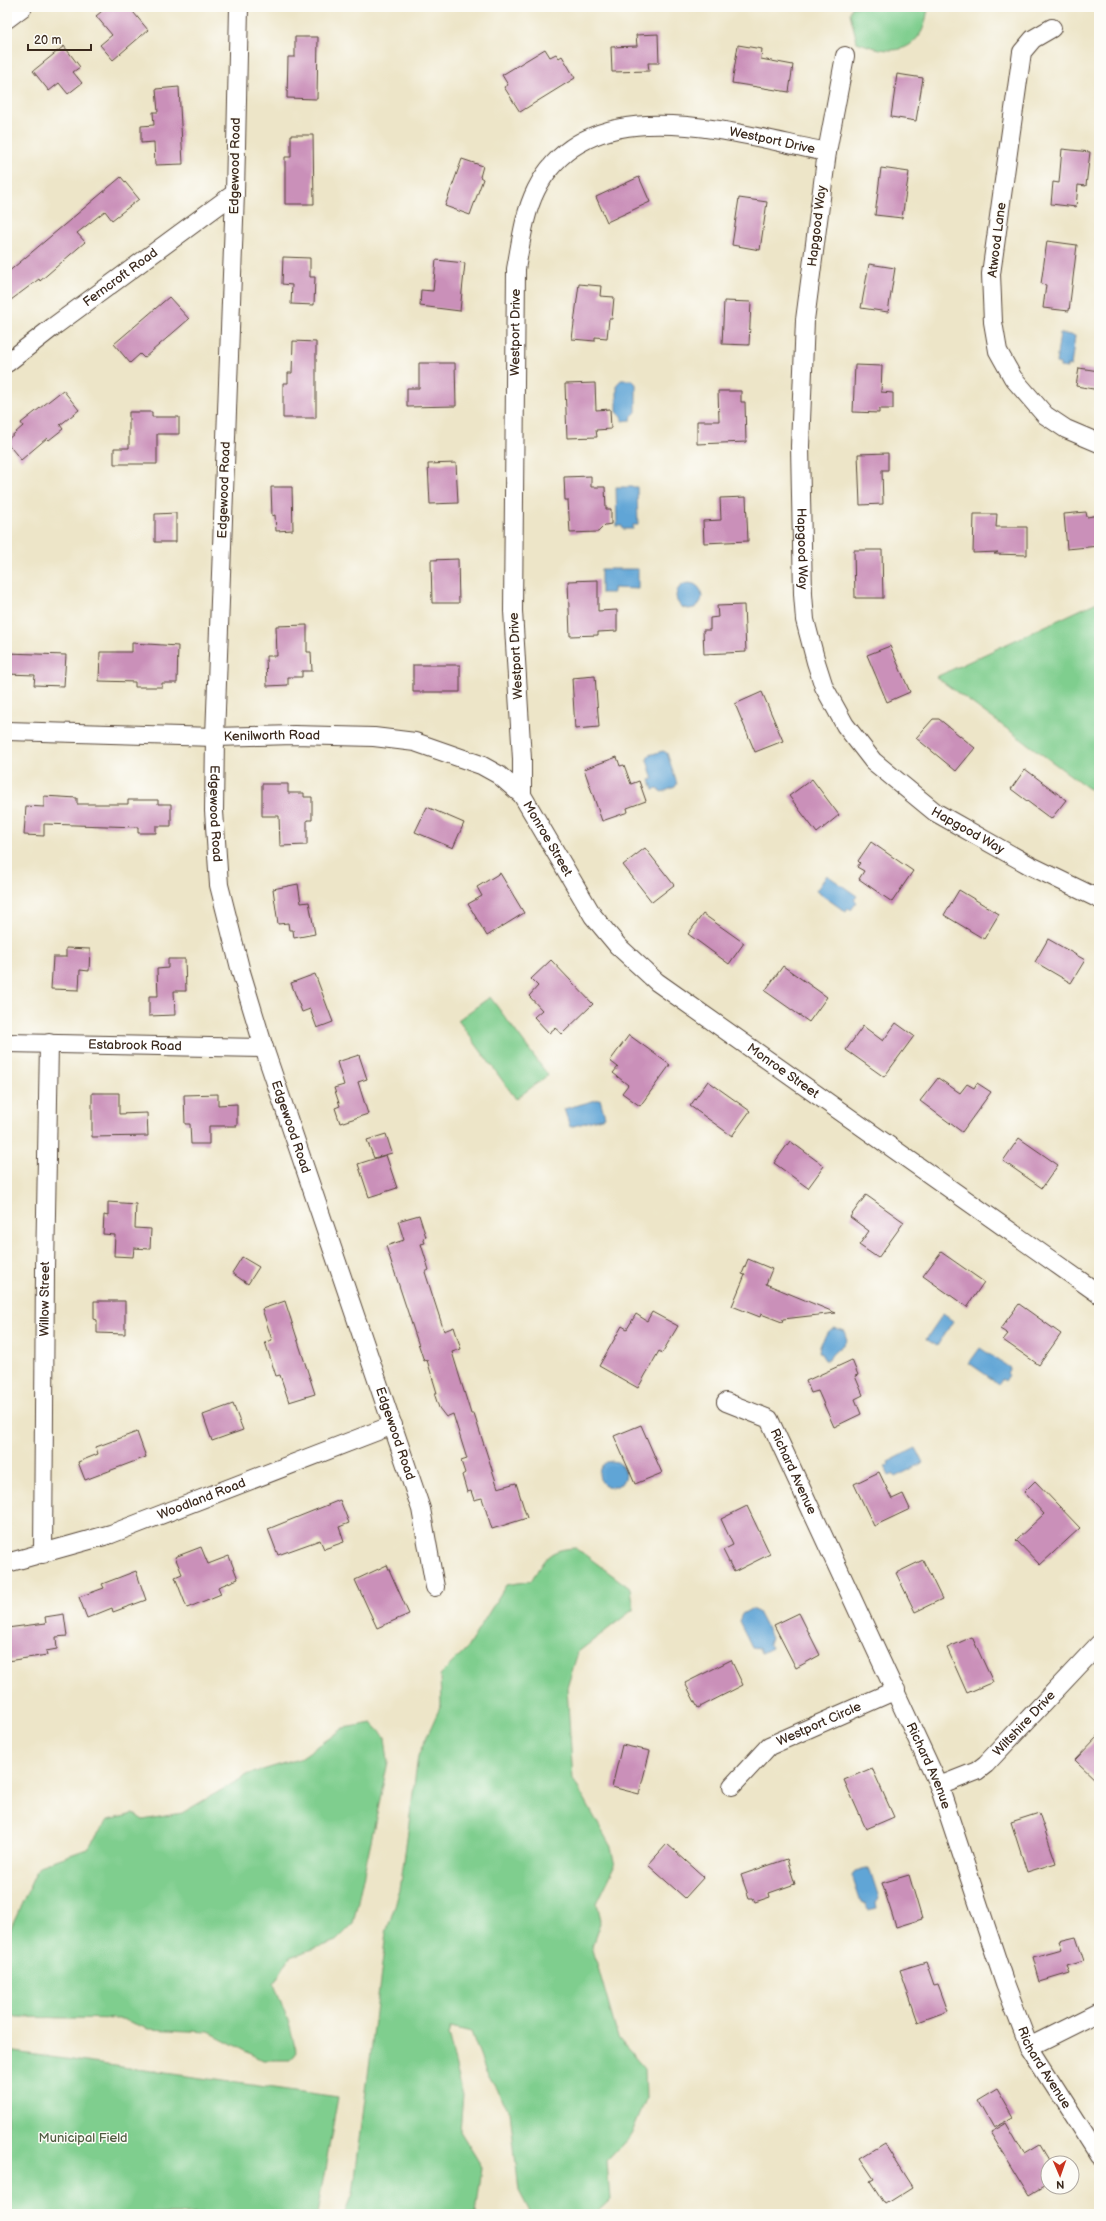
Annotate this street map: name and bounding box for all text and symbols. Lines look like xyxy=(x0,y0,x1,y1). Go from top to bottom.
scale bar xyxy=(28,26,91,52)
text: 20 m xyxy=(34,33,61,48)
street label: Edgewood Road xyxy=(226,117,244,215)
street label: Westport Drive xyxy=(728,124,817,157)
street label: Hapgood Way xyxy=(804,184,830,267)
street label: Atwood Lane xyxy=(984,201,1010,279)
street label: Ferncroft Road xyxy=(80,245,161,310)
street label: Westport Drive xyxy=(507,288,524,376)
street label: Edgewood Road xyxy=(214,441,234,539)
street label: Hapgood Way xyxy=(793,508,811,590)
street label: Westport Drive xyxy=(506,612,526,700)
street label: Kenilworth Road xyxy=(224,727,320,745)
street label: Edgewood Road xyxy=(206,765,225,863)
street label: Monroe Street xyxy=(519,798,576,879)
street label: Hapgood Way xyxy=(928,804,1007,858)
street label: Estabrook Road xyxy=(88,1037,182,1054)
street label: Monroe Street xyxy=(744,1040,822,1102)
street label: Edgewood Road xyxy=(268,1078,314,1175)
street label: Willow Street xyxy=(37,1261,53,1337)
street label: Edgewood Road xyxy=(372,1385,419,1482)
street label: Richard Avenue xyxy=(767,1426,820,1517)
street label: Woodland Road xyxy=(155,1475,248,1523)
street label: Wiltshire Drive xyxy=(990,1687,1059,1759)
street label: Westport Circle xyxy=(774,1698,864,1750)
street label: Richard Avenue xyxy=(903,1720,954,1811)
street label: Richard Avenue xyxy=(1014,2024,1075,2112)
park label: Municipal Field xyxy=(39,2130,127,2146)
north arrow xyxy=(1040,2155,1080,2195)
text: N xyxy=(1056,2178,1065,2191)

